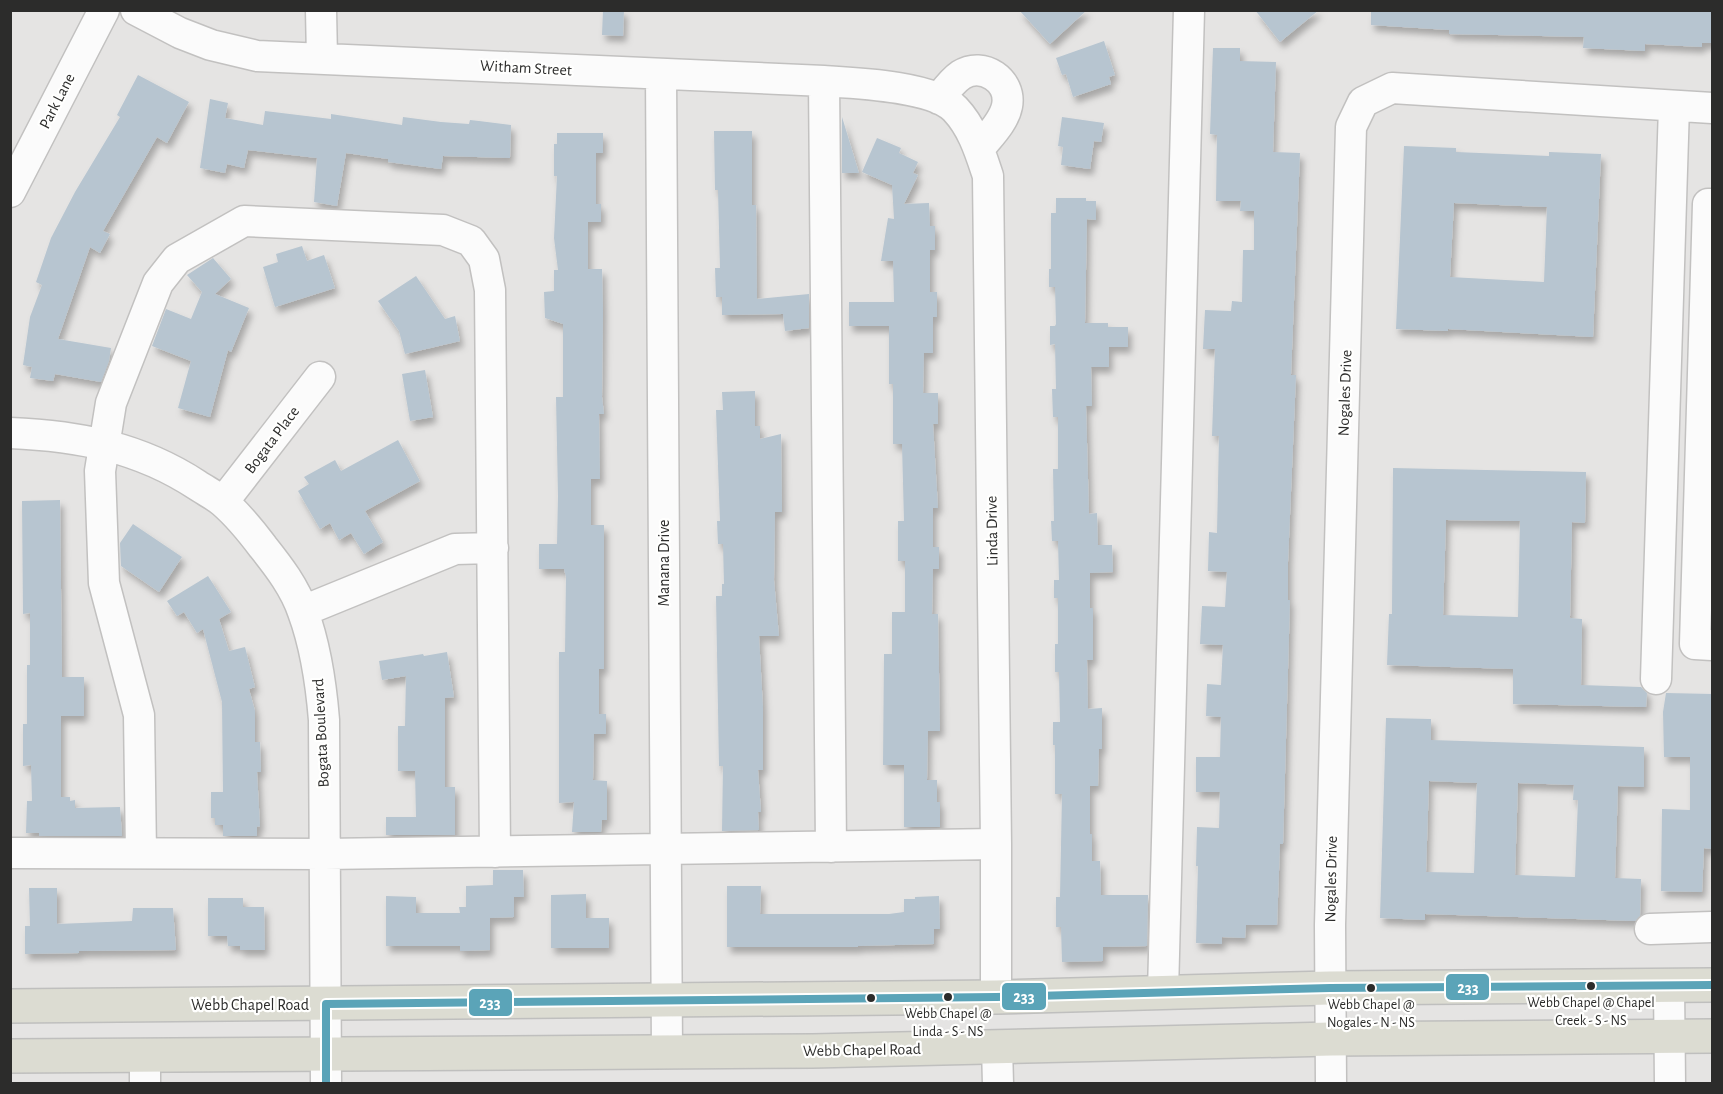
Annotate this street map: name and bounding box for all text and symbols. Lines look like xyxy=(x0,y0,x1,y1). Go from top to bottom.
street label: Witham Street xyxy=(480,58,572,78)
street label: Park Lane xyxy=(36,71,78,131)
street label: Nogales Drive xyxy=(1335,349,1355,437)
street label: Bogata Place xyxy=(242,403,302,477)
street label: Linda Drive xyxy=(983,496,1001,566)
street label: Manana Drive xyxy=(656,520,672,606)
street label: Bogata Boulevard xyxy=(310,678,332,788)
street label: Nogales Drive xyxy=(1322,836,1340,922)
line badge: 233 xyxy=(1445,973,1490,1001)
text: 233 xyxy=(1457,980,1479,996)
marker: Webb Chapel @ Chapel Creek - S - NS xyxy=(1585,980,1597,992)
line badge: 233 xyxy=(1001,982,1047,1011)
marker: Webb Chapel @ Nogales - N - NS xyxy=(1365,982,1377,994)
line badge: 233 xyxy=(468,988,513,1017)
text: 233 xyxy=(1013,989,1035,1005)
marker: Webb Chapel @ Linda - S - NS xyxy=(942,991,954,1003)
unlabelled marker xyxy=(865,992,877,1004)
text: 233 xyxy=(479,995,501,1011)
place label: Webb Chapel @ Chapel Creek - S - NS xyxy=(1527,996,1655,1028)
street label: Webb Chapel Road xyxy=(191,997,309,1013)
place label: Webb Chapel @ Nogales - N - NS xyxy=(1327,998,1415,1030)
place label: Webb Chapel @ Linda - S - NS xyxy=(905,1007,992,1039)
street label: Webb Chapel Road xyxy=(803,1041,921,1059)

